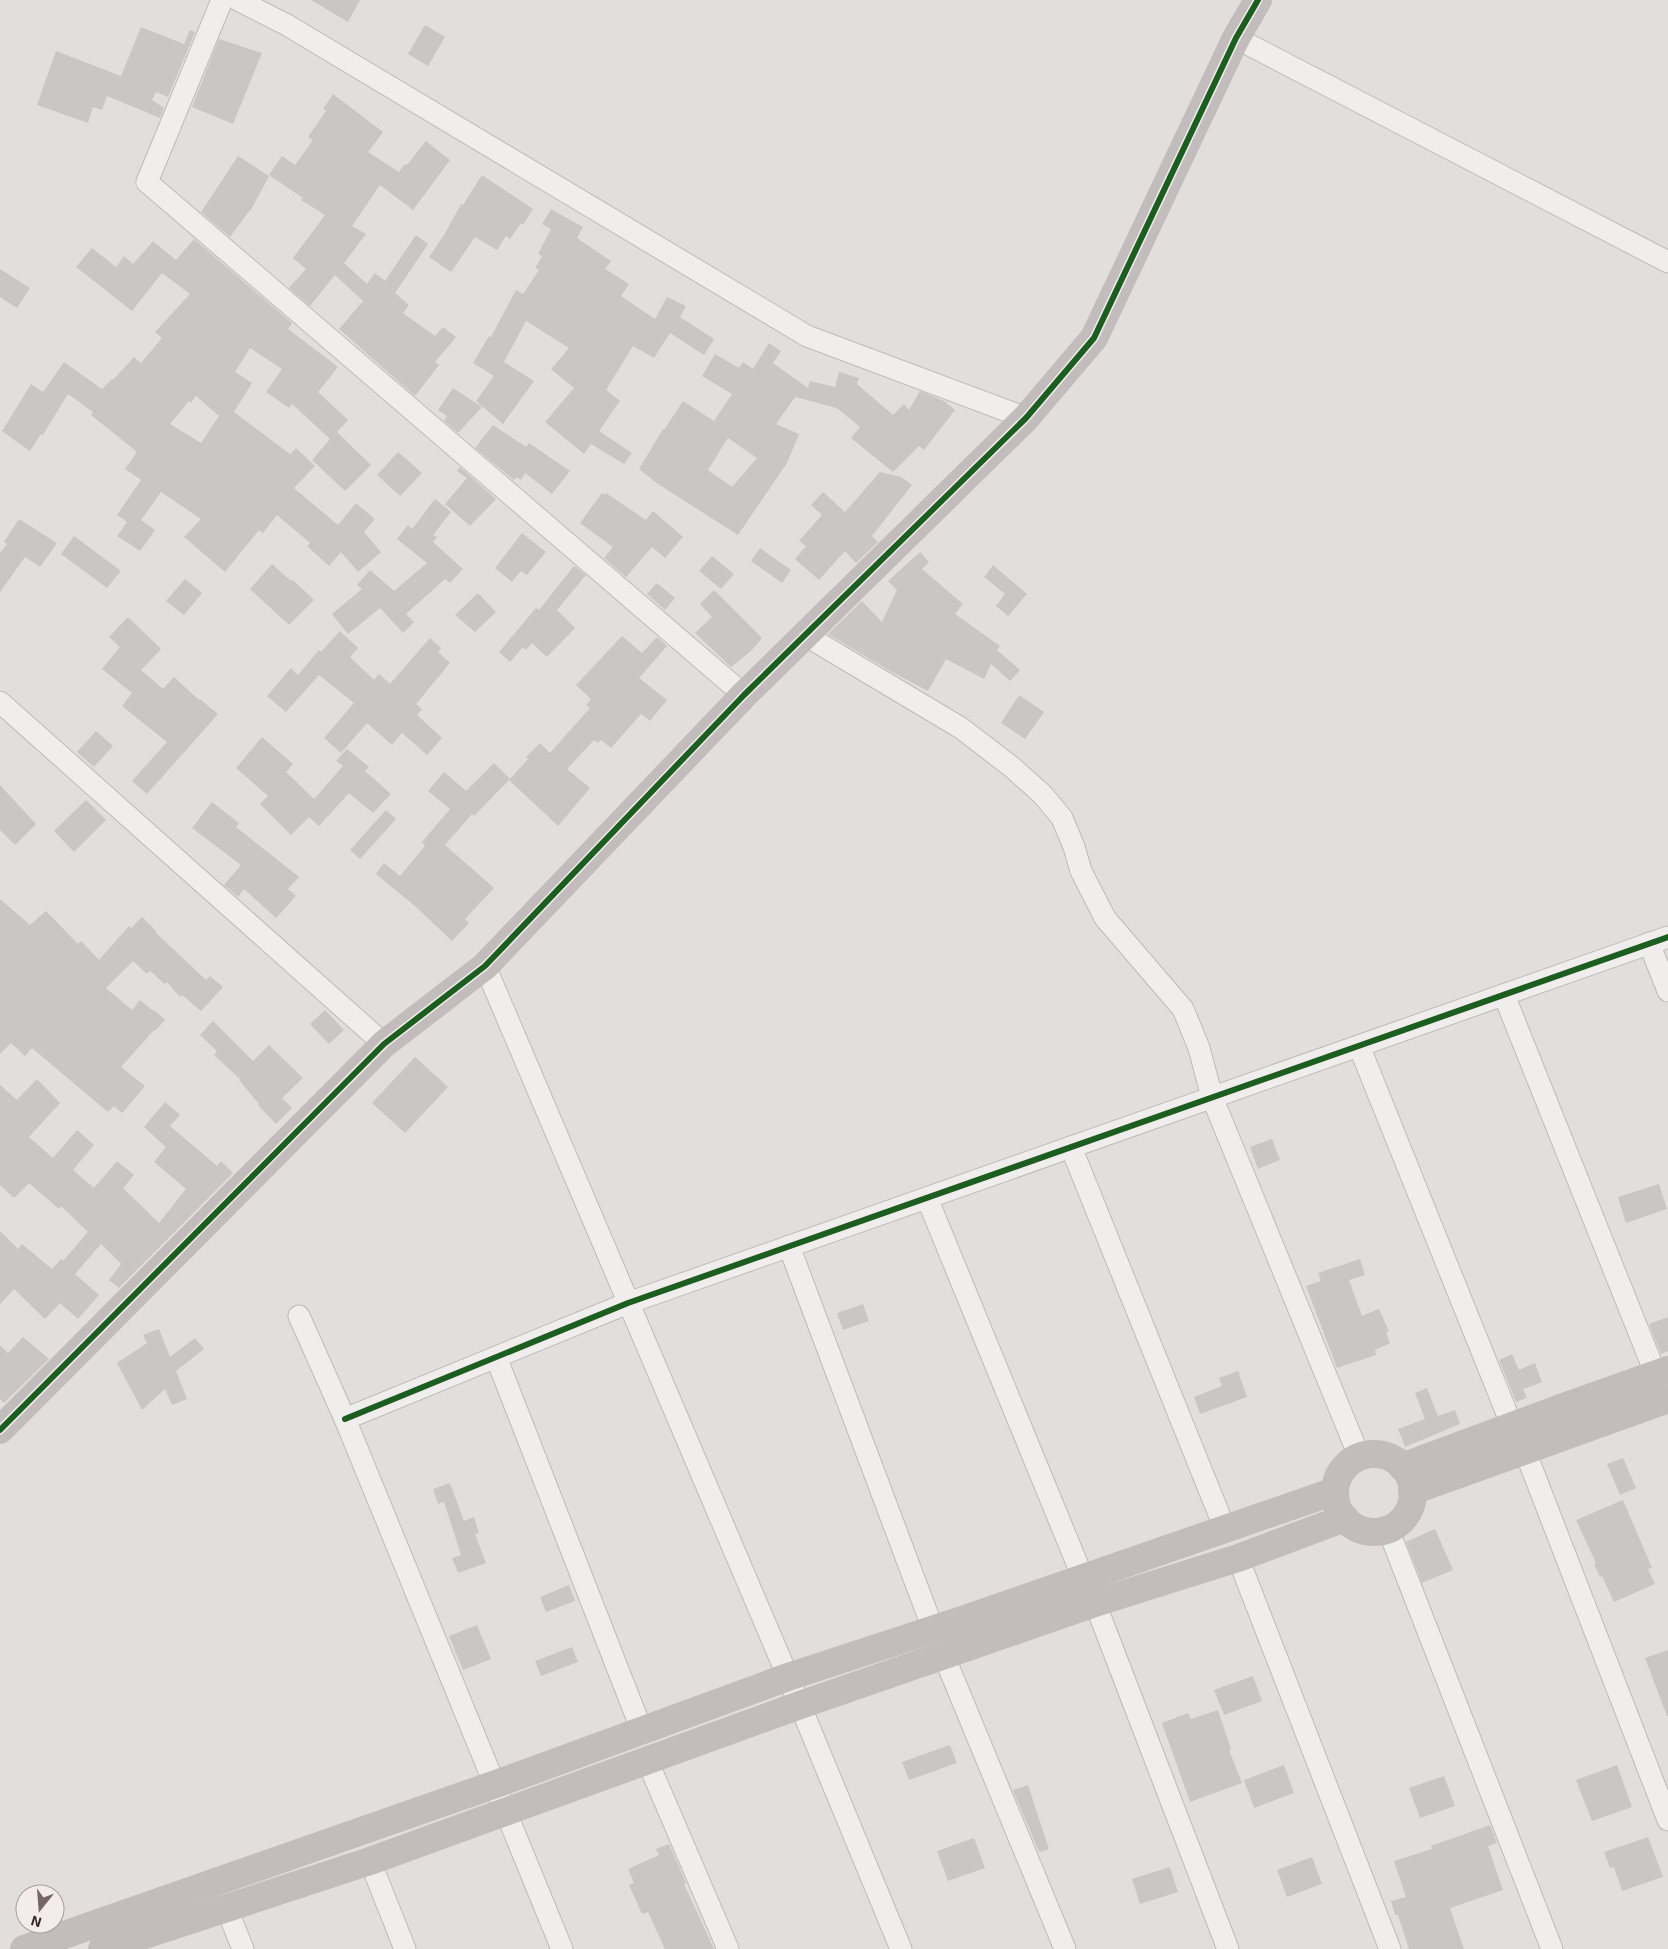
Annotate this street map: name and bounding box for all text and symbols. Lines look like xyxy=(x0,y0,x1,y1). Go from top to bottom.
north arrow xyxy=(15,1884,65,1934)
text: N xyxy=(29,1912,43,1932)

